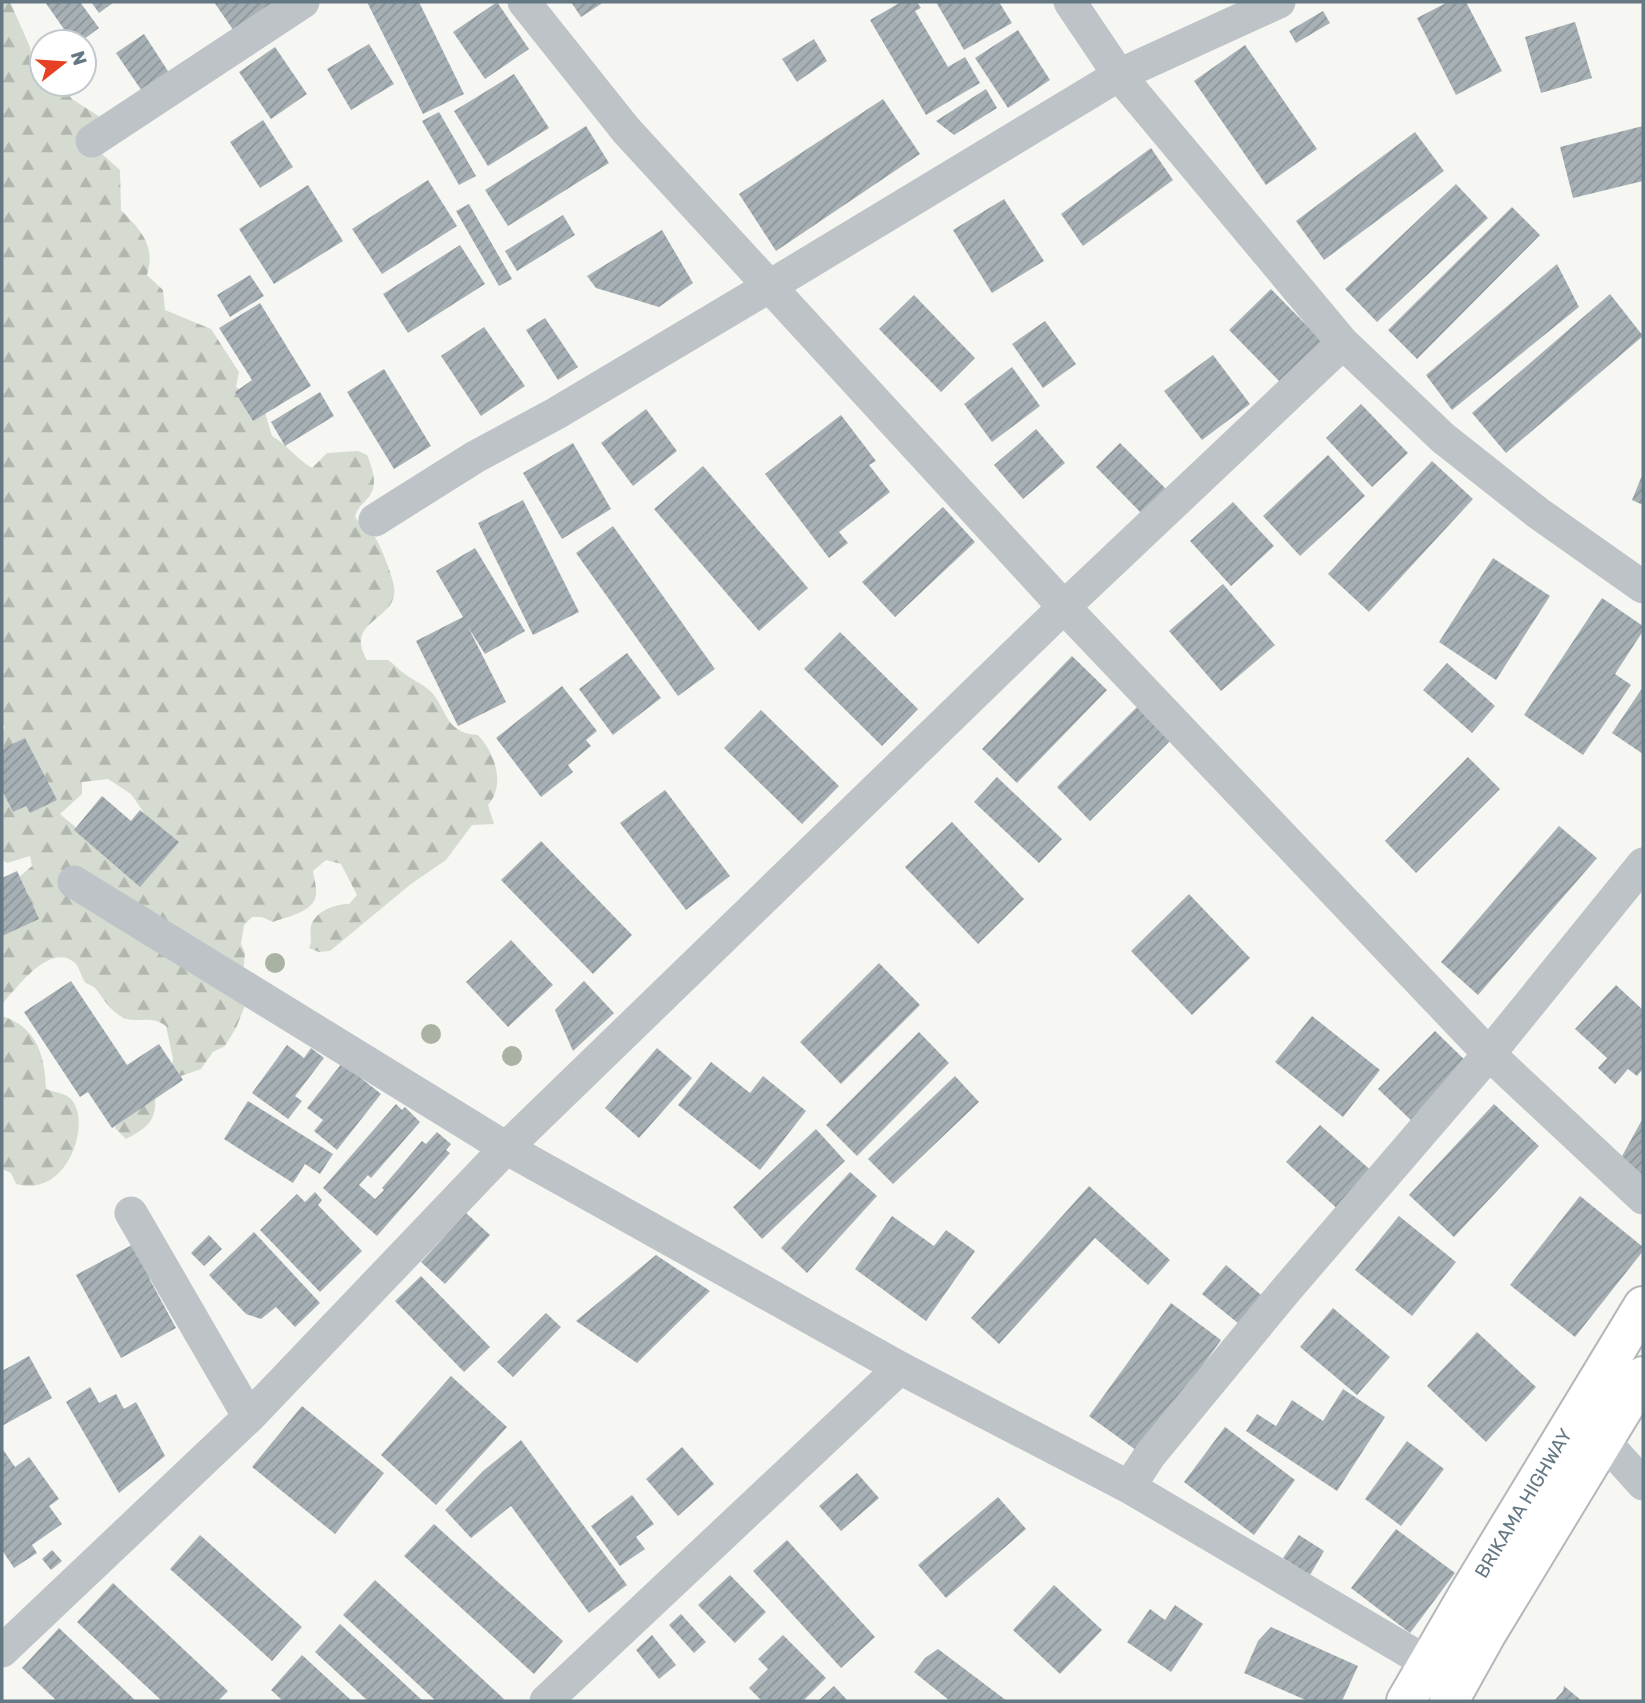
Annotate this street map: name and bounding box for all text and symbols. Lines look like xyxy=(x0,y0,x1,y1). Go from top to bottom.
north arrow xyxy=(28,28,98,98)
text: N xyxy=(66,48,92,68)
street label: BRIKAMA HIGHWAY xyxy=(1470,1424,1577,1582)

